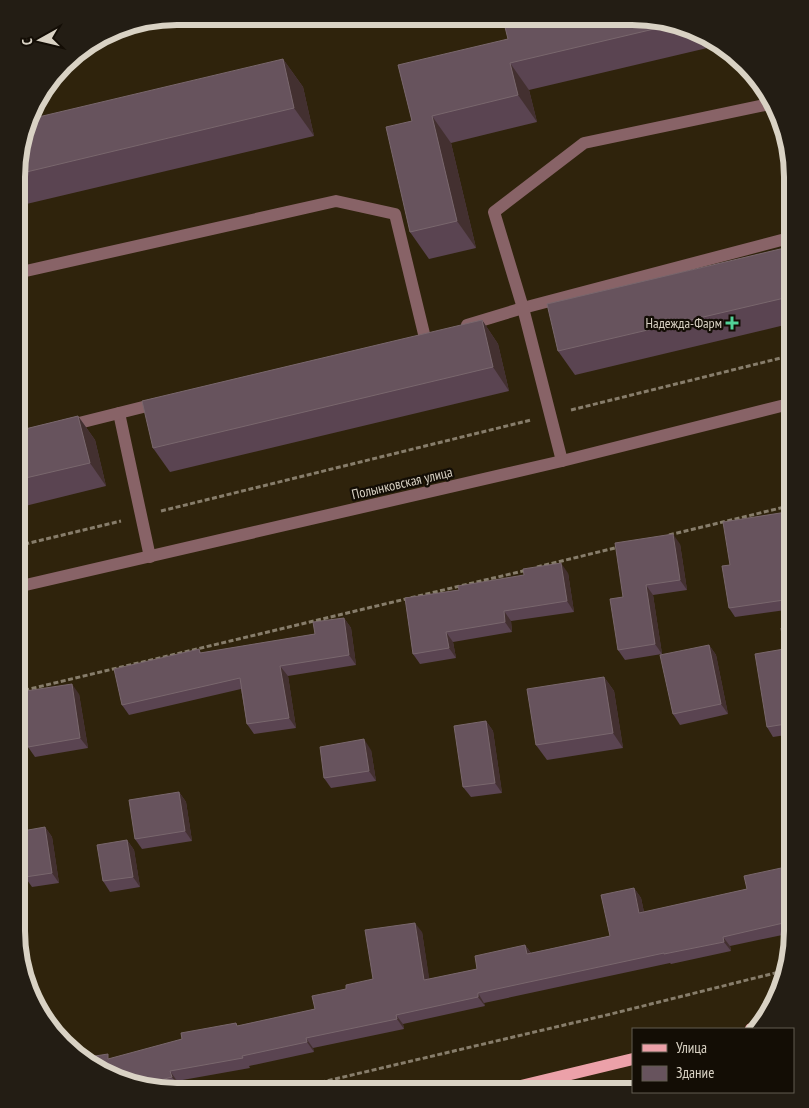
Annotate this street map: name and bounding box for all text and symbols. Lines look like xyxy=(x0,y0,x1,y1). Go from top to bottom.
north arrow xyxy=(15,15,65,65)
text: С xyxy=(18,37,36,46)
place label: Надежда-Фарм xyxy=(646,314,722,332)
marker: Надежда-Фарм xyxy=(726,317,738,329)
street label: Полынковская улица xyxy=(350,463,454,503)
legend xyxy=(632,1028,794,1093)
text: Улица xyxy=(676,1038,707,1057)
text: Здание xyxy=(676,1063,714,1082)

